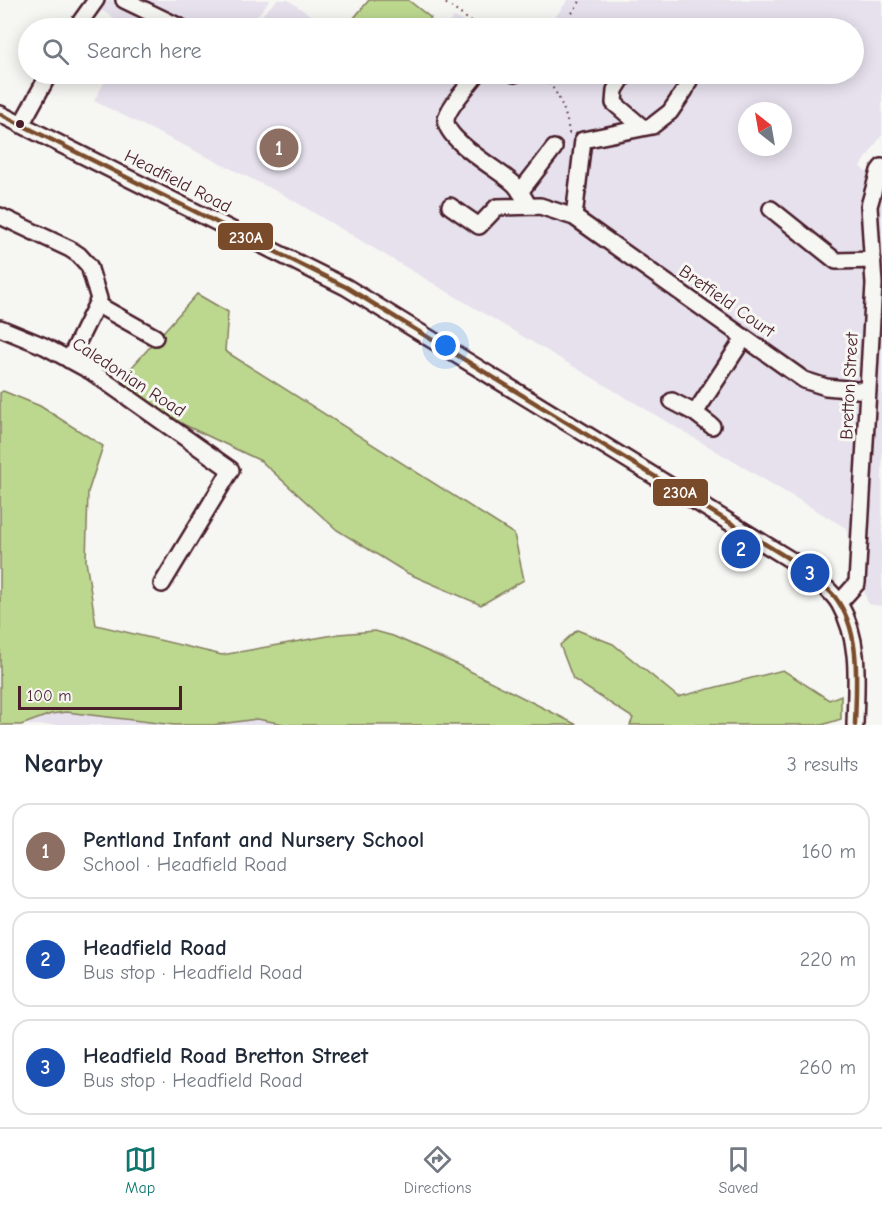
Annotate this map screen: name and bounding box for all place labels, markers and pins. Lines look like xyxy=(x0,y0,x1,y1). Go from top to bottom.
unlabelled marker xyxy=(14,118,26,130)
pin: 1 xyxy=(260,126,298,170)
pin: 2 xyxy=(722,526,760,572)
pin: 3 xyxy=(790,550,830,596)

